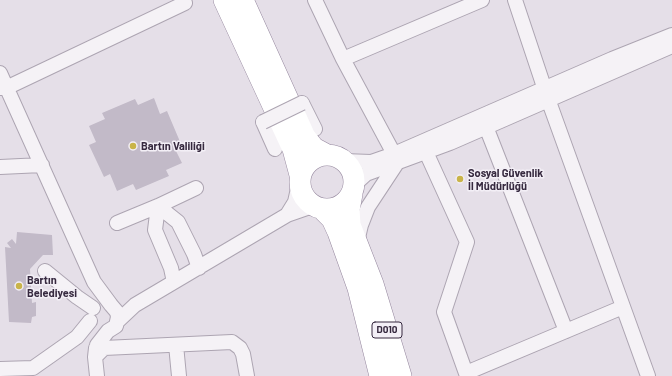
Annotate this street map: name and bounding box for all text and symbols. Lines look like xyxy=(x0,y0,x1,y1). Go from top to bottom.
place label: Bartın Valiliği xyxy=(141,139,205,153)
marker: Bartın Valiliği xyxy=(128,141,138,151)
place label: Sosyal Güvenlik İl Müdürlüğü xyxy=(468,166,543,192)
marker: Sosyal Güvenlik İl Müdürlüğü xyxy=(455,174,465,184)
place label: Bartın Belediyesi xyxy=(27,273,77,299)
marker: Bartın Belediyesi xyxy=(14,281,24,291)
road number: D010 xyxy=(372,322,402,338)

